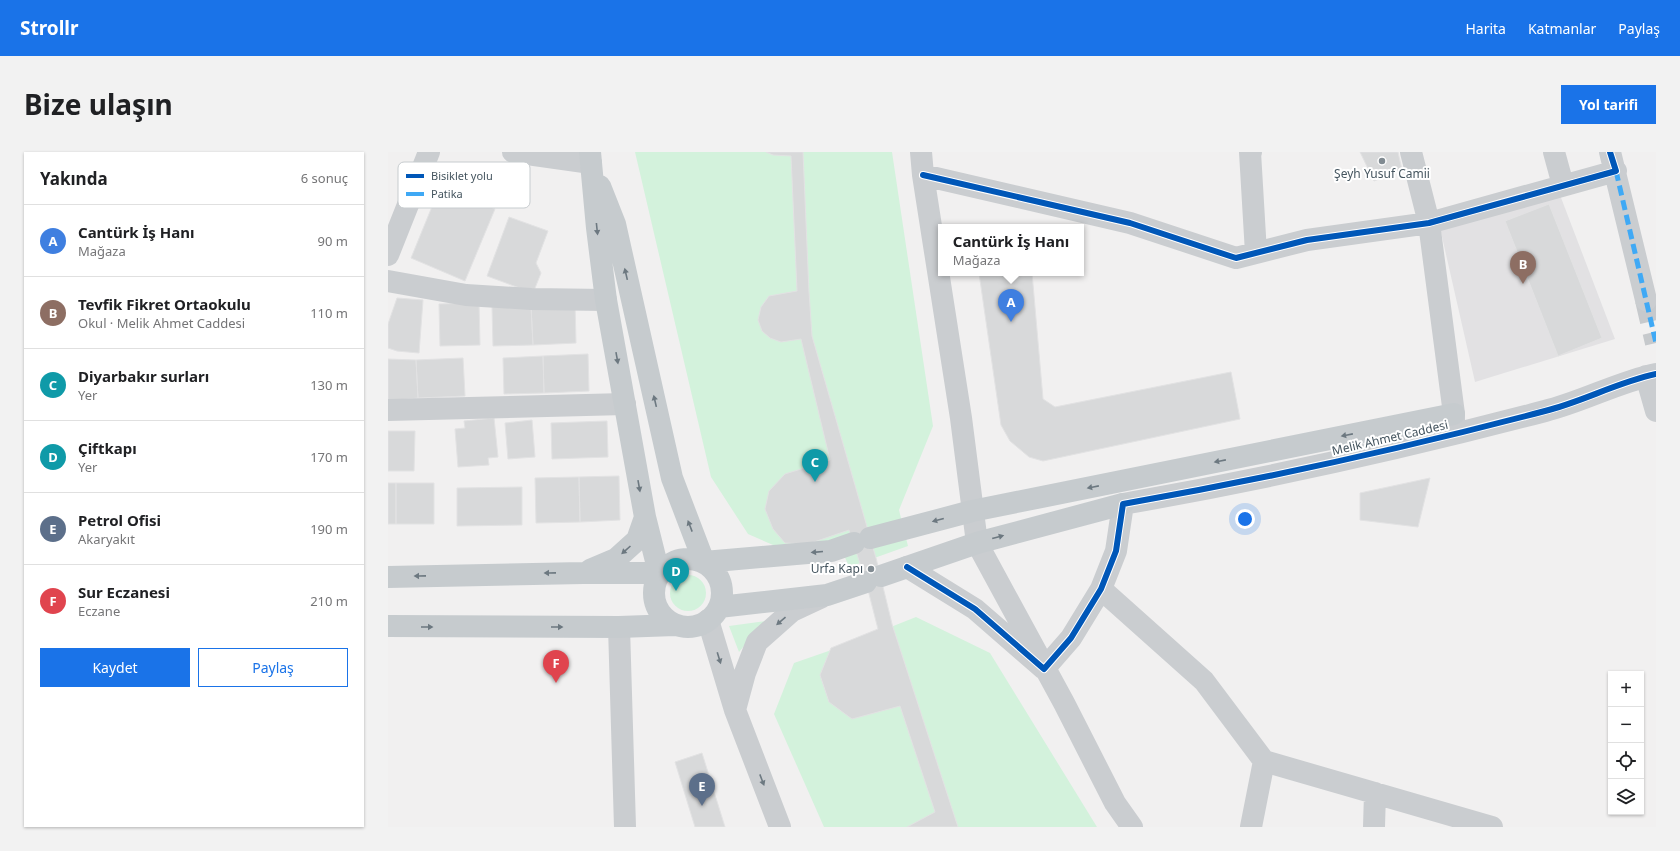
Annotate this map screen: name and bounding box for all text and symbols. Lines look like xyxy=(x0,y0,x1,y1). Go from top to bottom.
text: Strollr xyxy=(20,15,79,41)
text: Harita xyxy=(1465,19,1506,38)
text: Katmanlar xyxy=(1528,19,1596,38)
text: Paylaş xyxy=(1618,19,1660,38)
text: Bize ulaşın xyxy=(24,85,173,123)
button: Yol tarifi xyxy=(1561,85,1656,124)
marker: Şeyh Yusuf Camii xyxy=(1377,156,1387,166)
legend xyxy=(398,162,530,208)
place label: Şeyh Yusuf Camii xyxy=(1334,165,1430,182)
text: Yakında xyxy=(40,167,108,190)
text: Bisiklet yolu xyxy=(431,168,493,183)
text: 6 sonuç xyxy=(301,169,348,187)
text: Patika xyxy=(431,186,463,201)
text: Cantürk İş Hanı xyxy=(78,222,195,242)
one-way arrow xyxy=(594,223,600,236)
popup xyxy=(938,224,1084,276)
text: Cantürk İş Hanı xyxy=(953,231,1069,251)
text: A xyxy=(49,232,58,250)
text: 90 m xyxy=(318,232,348,250)
text: Mağaza xyxy=(78,242,126,260)
text: Mağaza xyxy=(953,251,1001,269)
pin: B xyxy=(1510,251,1536,284)
one-way arrow xyxy=(623,268,629,281)
pin: A xyxy=(998,289,1024,322)
text: Tevfik Fikret Ortaokulu xyxy=(78,294,251,314)
text: B xyxy=(49,304,57,322)
text: 110 m xyxy=(310,304,348,322)
text: Okul · Melik Ahmet Caddesi xyxy=(78,314,245,332)
one-way arrow xyxy=(614,352,620,364)
text: Diyarbakır surları xyxy=(78,366,209,386)
text: C xyxy=(49,376,57,394)
text: 130 m xyxy=(310,376,348,394)
text: Yer xyxy=(78,386,97,404)
one-way arrow xyxy=(651,395,657,407)
street label: Melik Ahmet Caddesi xyxy=(1330,416,1450,459)
one-way arrow xyxy=(1341,433,1354,439)
text: Çiftkapı xyxy=(78,438,137,458)
text: D xyxy=(48,448,58,466)
text: 170 m xyxy=(310,448,348,466)
pin: C xyxy=(802,449,828,482)
text: Yer xyxy=(78,458,97,476)
one-way arrow xyxy=(1214,459,1226,465)
one-way arrow xyxy=(637,480,643,492)
one-way arrow xyxy=(1086,484,1099,490)
your location xyxy=(1235,509,1255,529)
text: Petrol Ofisi xyxy=(78,510,161,530)
one-way arrow xyxy=(932,517,944,523)
text: E xyxy=(49,520,57,538)
text: 190 m xyxy=(310,520,348,538)
one-way arrow xyxy=(687,520,693,532)
text: Akaryakıt xyxy=(78,530,135,548)
one-way arrow xyxy=(991,534,1004,540)
one-way arrow xyxy=(621,545,632,554)
one-way arrow xyxy=(811,548,823,555)
pin: D xyxy=(663,558,689,591)
place label: Urfa Kapı xyxy=(811,560,863,577)
marker: Urfa Kapı xyxy=(866,564,876,574)
one-way arrow xyxy=(544,570,556,577)
one-way arrow xyxy=(413,573,426,579)
text: Sur Eczanesi xyxy=(78,582,170,602)
text: F xyxy=(49,592,57,610)
text: 210 m xyxy=(310,592,348,610)
text: Eczane xyxy=(78,602,120,620)
one-way arrow xyxy=(776,616,786,625)
one-way arrow xyxy=(421,624,434,630)
one-way arrow xyxy=(551,624,564,630)
button: Kaydet xyxy=(40,648,190,687)
button: Paylaş xyxy=(198,648,348,687)
pin: F xyxy=(543,650,569,683)
one-way arrow xyxy=(716,652,722,664)
map controls xyxy=(1608,671,1644,815)
button: + xyxy=(1608,671,1644,707)
button: − xyxy=(1608,707,1644,743)
button: locate xyxy=(1608,743,1644,779)
pin: E xyxy=(689,773,715,806)
one-way arrow xyxy=(760,775,766,787)
button: layers xyxy=(1608,779,1644,815)

